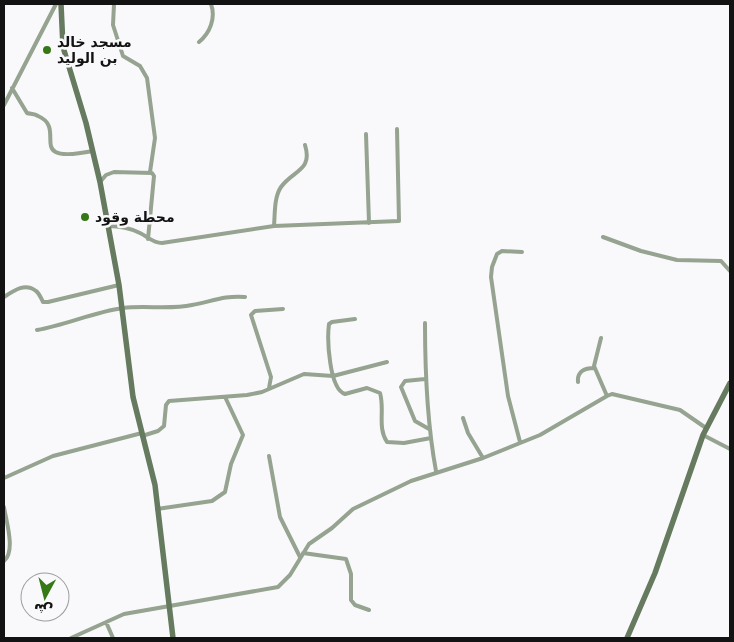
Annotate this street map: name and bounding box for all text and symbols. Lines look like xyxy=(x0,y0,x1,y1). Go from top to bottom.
place label: مسجد خالد بن الوليد xyxy=(57,34,132,67)
marker: مسجد خالد بن الوليد xyxy=(41,44,53,56)
place label: محطة وقود xyxy=(95,209,175,226)
marker: محطة وقود xyxy=(79,211,91,223)
north arrow xyxy=(20,572,70,622)
text: ش xyxy=(33,601,54,619)

